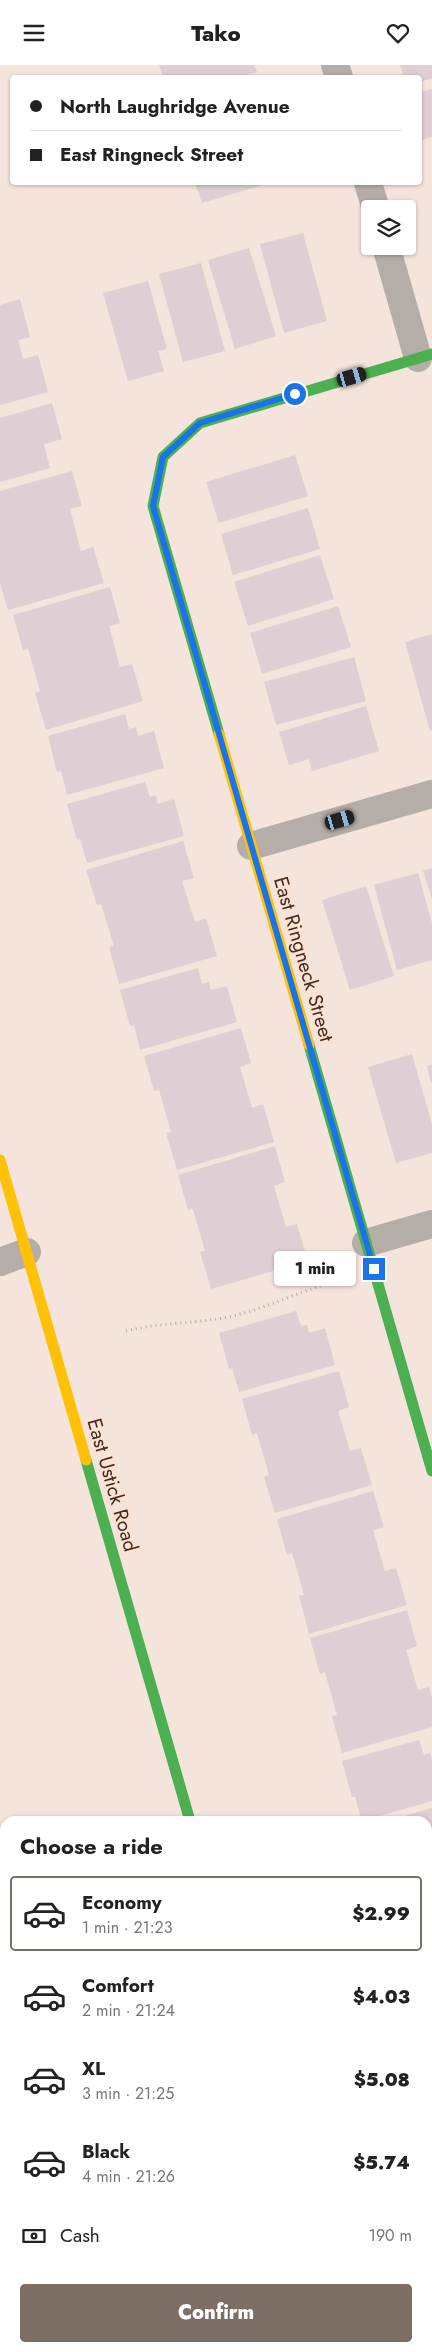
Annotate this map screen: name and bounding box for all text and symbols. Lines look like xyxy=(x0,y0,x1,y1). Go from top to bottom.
text: Tako xyxy=(191,17,241,49)
icon: menu xyxy=(20,19,48,47)
icon: heart xyxy=(384,19,412,47)
text: North Laughridge Avenue xyxy=(60,93,290,120)
text: East Ringneck Street xyxy=(60,141,243,168)
map controls xyxy=(361,200,416,255)
button: layers xyxy=(361,200,416,255)
car xyxy=(335,366,368,388)
route start xyxy=(284,383,306,405)
car xyxy=(323,809,356,831)
street label: East Ringneck Street xyxy=(266,873,341,1045)
callout: 1 min xyxy=(274,1251,356,1287)
text: 1 min xyxy=(295,1257,335,1280)
route end xyxy=(363,1258,385,1280)
street label: East Ustick Road xyxy=(80,1415,145,1555)
text: Choose a ride xyxy=(20,1830,163,1862)
text: Economy xyxy=(82,1889,162,1916)
icon: car xyxy=(22,1891,67,1936)
text: $2.99 xyxy=(352,1900,410,1927)
text: 1 min · 21:23 xyxy=(82,1916,172,1939)
text: Comfort xyxy=(82,1972,154,1999)
icon: car xyxy=(22,1974,67,2019)
text: $4.03 xyxy=(353,1983,410,2010)
text: 2 min · 21:24 xyxy=(82,1999,175,2022)
text: XL xyxy=(82,2055,105,2082)
icon: car xyxy=(22,2057,67,2102)
text: $5.08 xyxy=(354,2066,410,2093)
text: 3 min · 21:25 xyxy=(82,2082,174,2105)
text: Black xyxy=(82,2138,130,2165)
icon: car xyxy=(22,2140,67,2185)
text: $5.74 xyxy=(353,2149,410,2176)
text: 4 min · 21:26 xyxy=(82,2165,175,2188)
icon: cash xyxy=(20,2222,48,2250)
text: Cash xyxy=(60,2222,100,2249)
text: 190 m xyxy=(369,2224,412,2247)
button: Confirm xyxy=(20,2284,412,2342)

